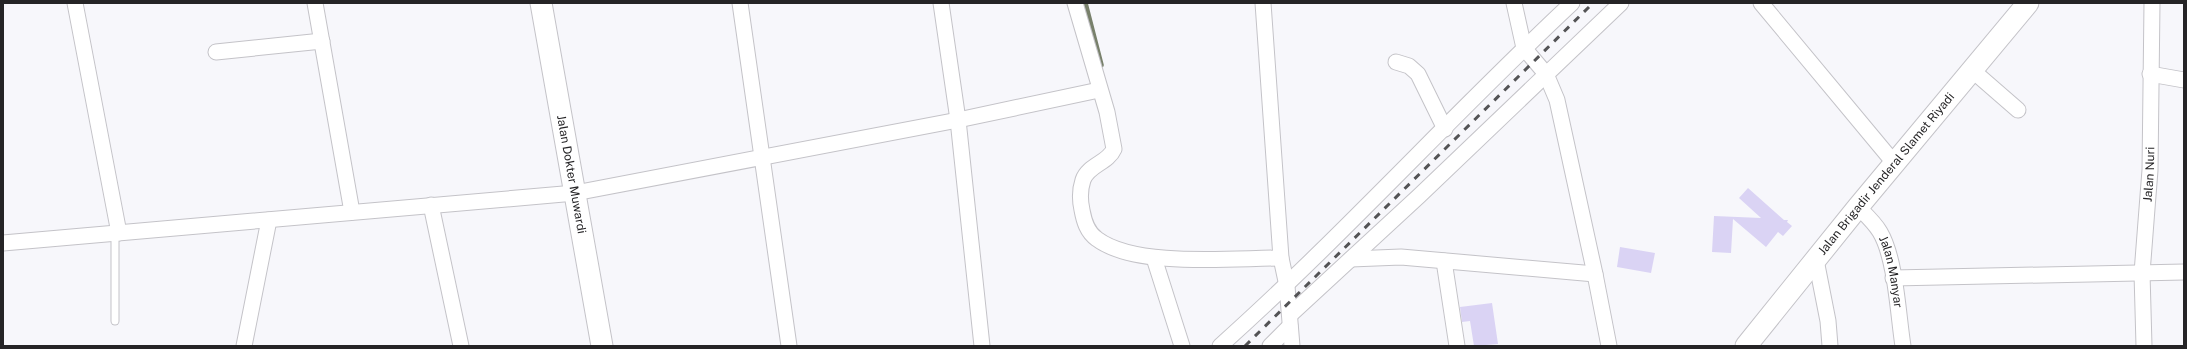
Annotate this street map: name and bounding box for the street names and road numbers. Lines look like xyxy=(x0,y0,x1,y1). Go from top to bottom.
street label: Jalan Brigadir Jenderal Slamet Riyadi xyxy=(1815,90,1957,258)
street label: Jalan Dokter Muwardi xyxy=(554,114,589,235)
street label: Jalan Nuri xyxy=(2141,147,2157,202)
street label: Jalan Manyar xyxy=(1876,233,1905,309)

